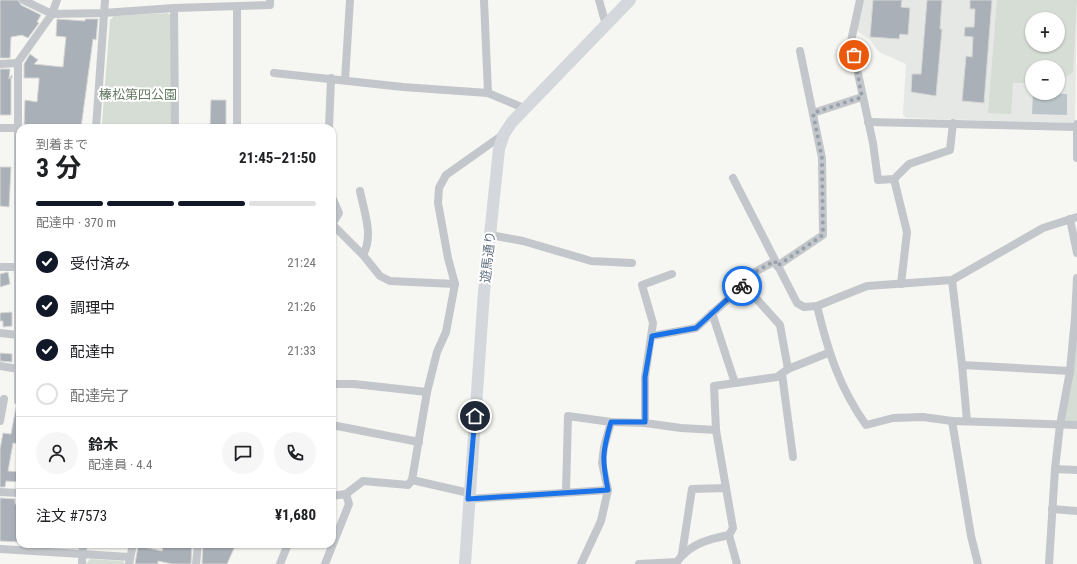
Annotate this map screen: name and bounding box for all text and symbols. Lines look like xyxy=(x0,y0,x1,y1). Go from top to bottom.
map controls xyxy=(1025,12,1065,100)
button: + xyxy=(1025,12,1065,52)
pin xyxy=(837,38,871,72)
icon: bag xyxy=(843,44,865,66)
button: − xyxy=(1025,60,1065,100)
park label: 榛松第四公園 xyxy=(99,87,177,102)
text: 到着まで xyxy=(36,137,88,152)
text: 21:45–21:50 xyxy=(239,149,316,167)
text: 3 分 xyxy=(36,153,81,183)
text: 配達中 · 370 m xyxy=(36,215,116,230)
street label: 遊馬通り xyxy=(478,230,498,284)
icon: check xyxy=(36,251,58,273)
text: 受付済み xyxy=(70,255,130,273)
text: 21:24 xyxy=(287,255,316,270)
courier xyxy=(722,266,762,306)
icon: bike xyxy=(731,275,753,297)
icon: check xyxy=(36,295,58,317)
text: 調理中 xyxy=(70,299,115,317)
text: 21:26 xyxy=(287,299,316,314)
icon: check xyxy=(36,339,58,361)
text: 配達中 xyxy=(70,343,115,361)
text: 21:33 xyxy=(287,343,316,358)
text: 配達完了 xyxy=(70,387,130,405)
pin xyxy=(458,399,492,433)
icon: home xyxy=(464,405,486,427)
button: person xyxy=(36,432,78,474)
button: chat xyxy=(222,432,264,474)
button: phone xyxy=(274,432,316,474)
text: 鈴木 xyxy=(88,436,118,454)
text: 配達員 · 4.4 xyxy=(88,457,152,472)
text: ¥1,680 xyxy=(275,506,316,524)
text: 注文 #7573 xyxy=(36,507,107,525)

